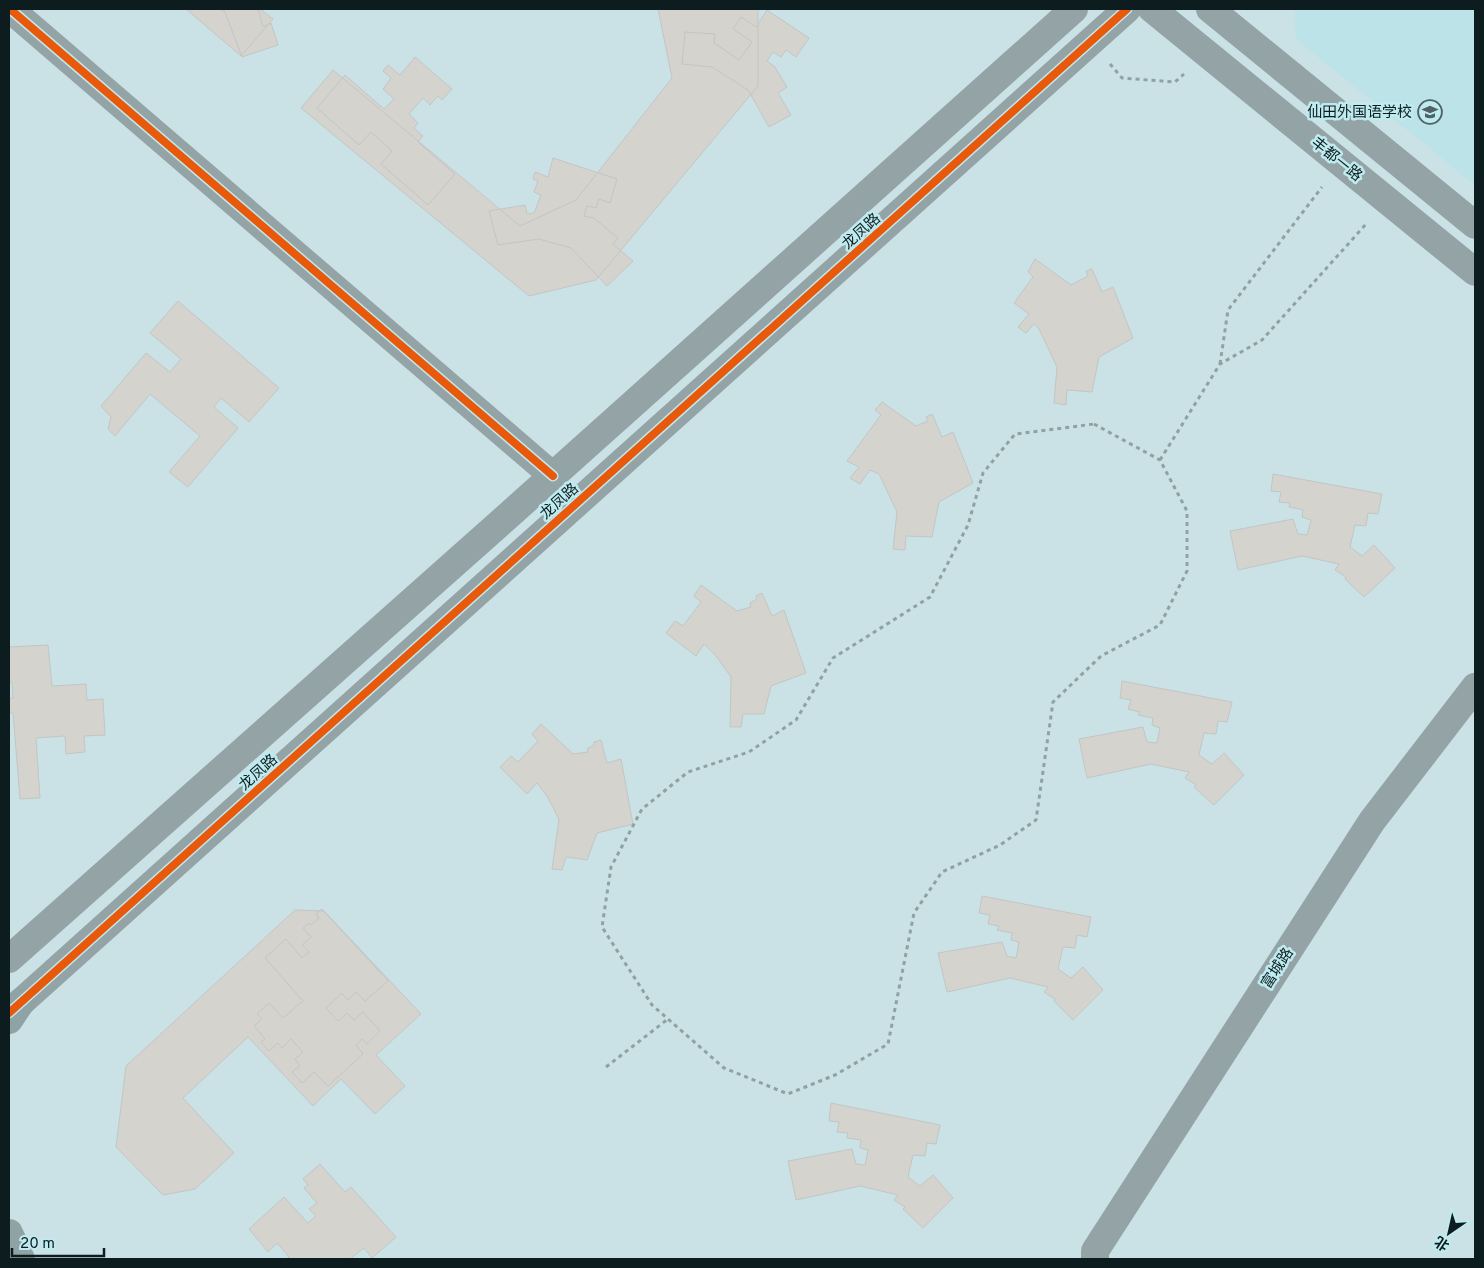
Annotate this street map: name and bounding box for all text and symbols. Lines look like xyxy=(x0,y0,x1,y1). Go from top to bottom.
school or university icon: 仙田外国语学校 xyxy=(1417,99,1443,125)
place label: 仙田外国语学校 xyxy=(1307,103,1412,123)
street label: 丰都一路 xyxy=(1307,134,1365,186)
street label: 龙凤路 xyxy=(838,209,885,254)
street label: 龙凤路 xyxy=(536,479,583,524)
street label: 龙凤路 xyxy=(235,750,282,795)
street label: 富城路 xyxy=(1258,945,1298,993)
north arrow xyxy=(1424,1208,1474,1258)
scale bar xyxy=(12,1226,105,1258)
text: 北 xyxy=(1432,1232,1453,1253)
text: 20 m xyxy=(20,1235,55,1254)

